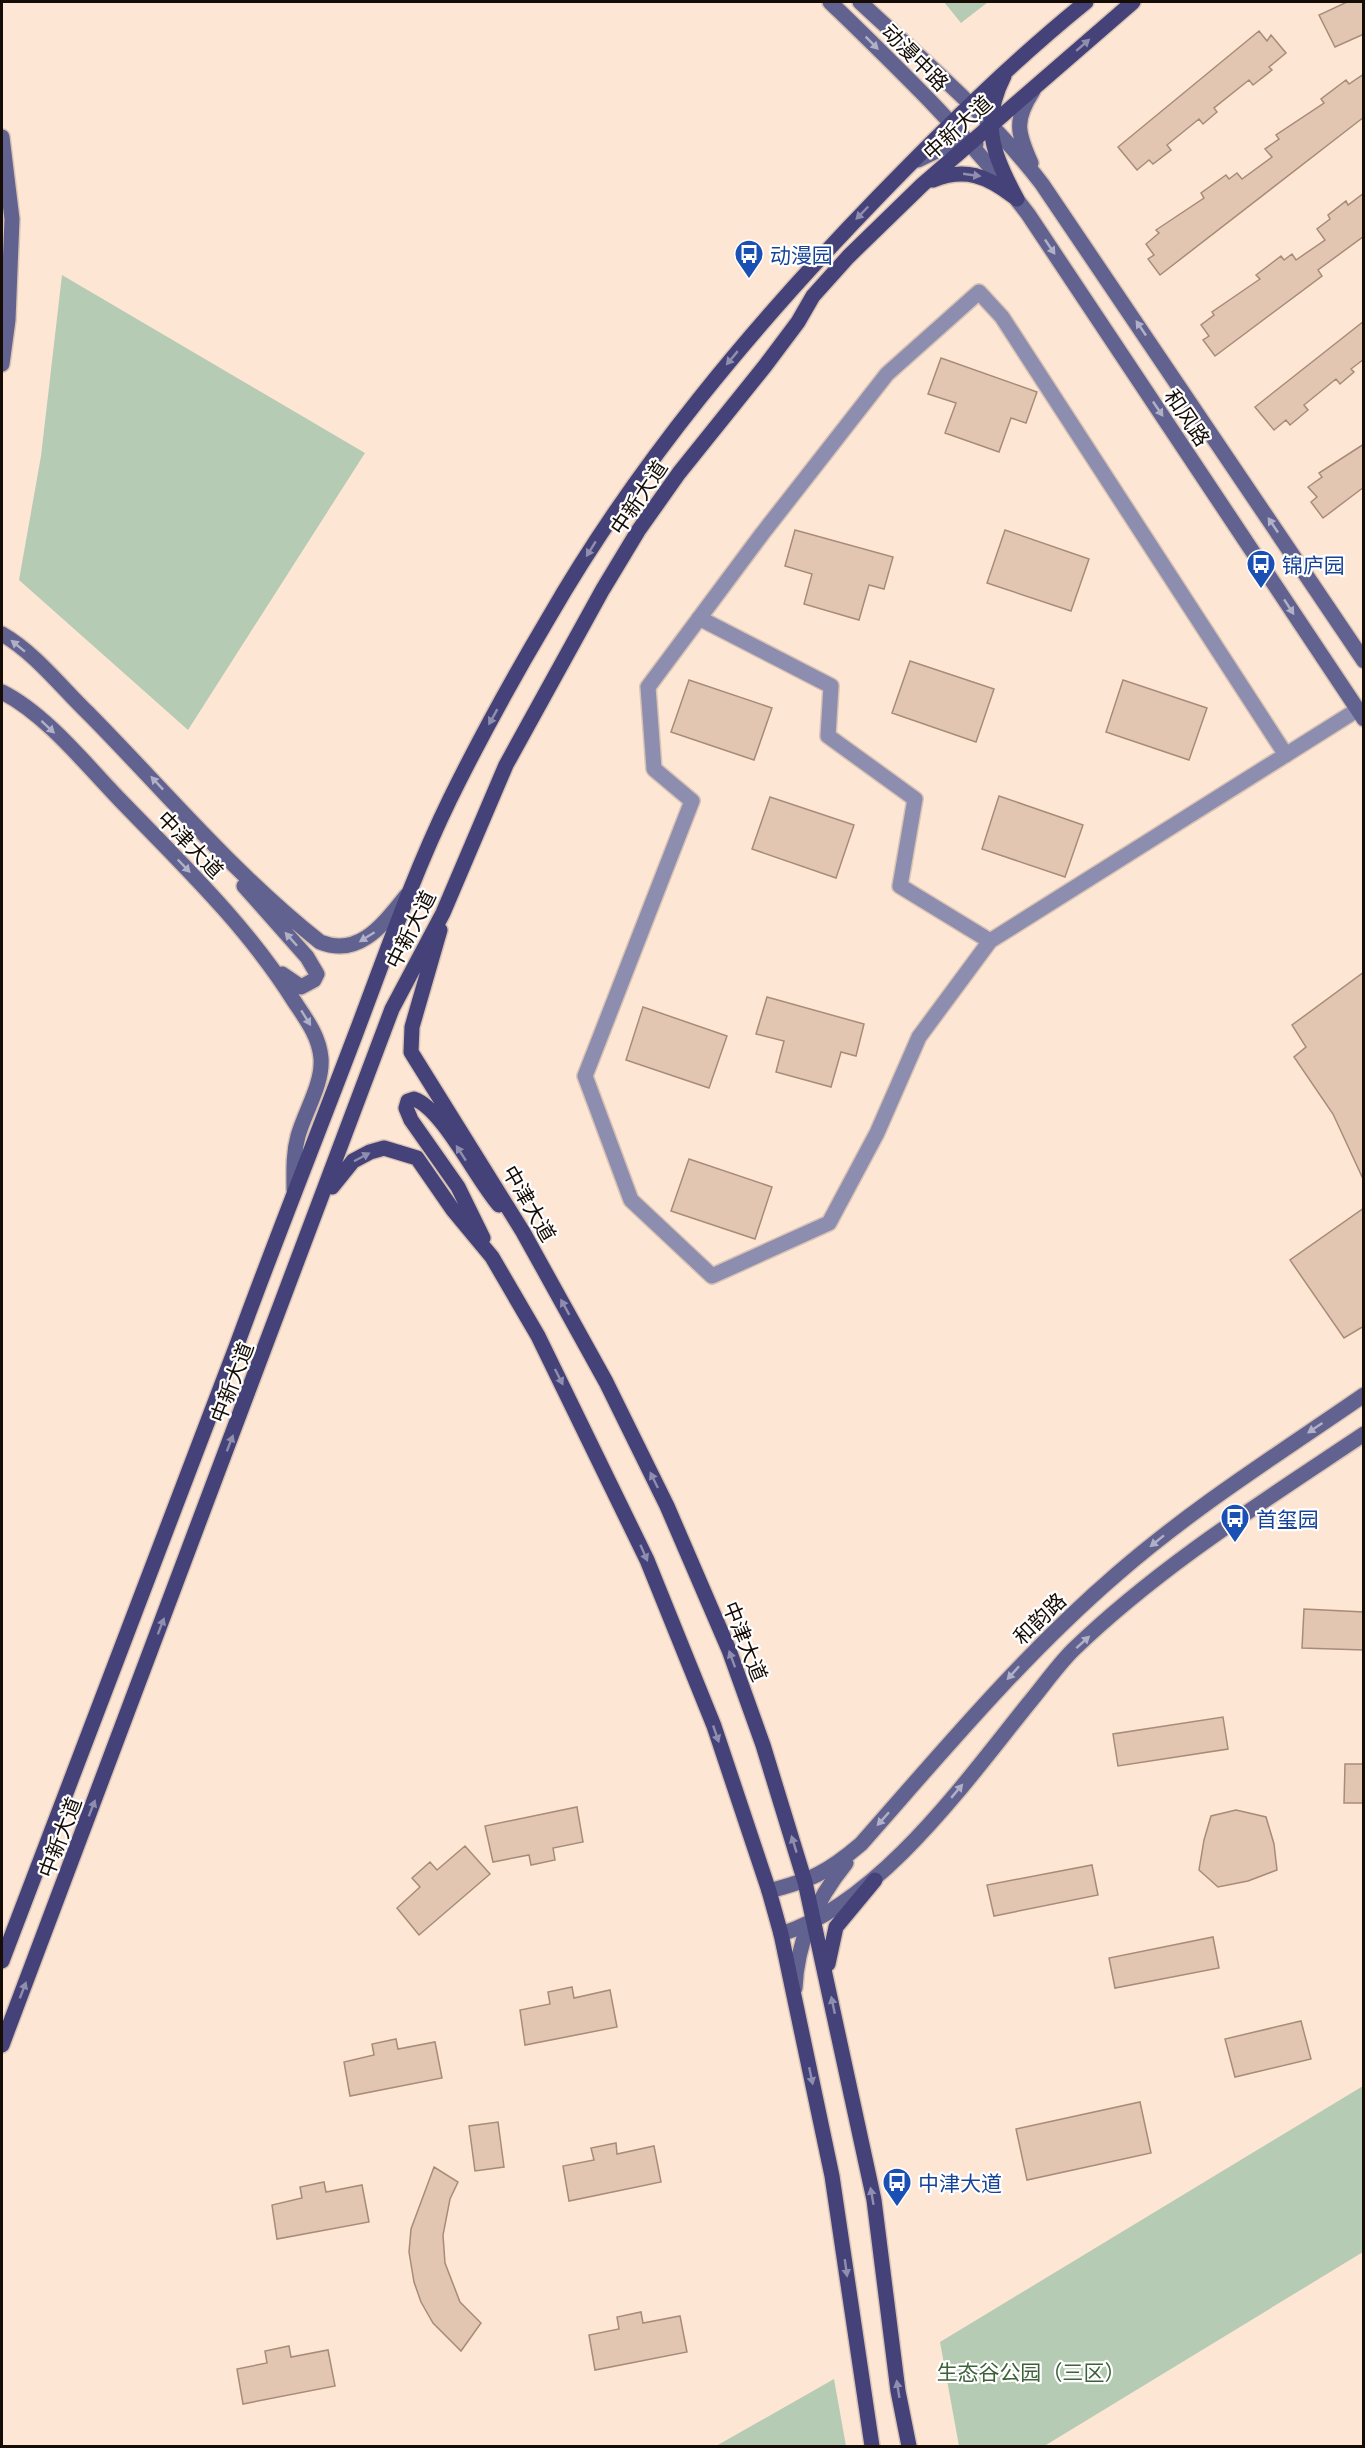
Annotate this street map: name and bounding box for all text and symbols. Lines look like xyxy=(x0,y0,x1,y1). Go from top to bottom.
street label: 动漫中路 xyxy=(877,18,955,96)
one-way arrow xyxy=(864,35,878,49)
one-way arrow xyxy=(1075,38,1091,51)
street label: 中新大道 xyxy=(917,90,997,164)
one-way arrow xyxy=(963,170,982,179)
one-way arrow xyxy=(856,206,870,220)
bus stop icon: 动漫园 xyxy=(733,238,765,280)
one-way arrow xyxy=(1044,238,1056,254)
place label: 动漫园 xyxy=(770,242,833,267)
one-way arrow xyxy=(1136,320,1147,336)
one-way arrow xyxy=(726,350,739,365)
street label: 和风路 xyxy=(1160,384,1216,450)
one-way arrow xyxy=(1152,401,1163,417)
street label: 中新大道 xyxy=(604,455,672,539)
one-way arrow xyxy=(1268,517,1279,533)
one-way arrow xyxy=(585,541,596,557)
bus stop icon: 锦庐园 xyxy=(1245,548,1277,590)
place label: 锦庐园 xyxy=(1282,552,1345,577)
one-way arrow xyxy=(1283,598,1295,614)
one-way arrow xyxy=(10,639,26,652)
one-way arrow xyxy=(488,709,498,726)
one-way arrow xyxy=(40,720,55,734)
one-way arrow xyxy=(150,776,164,790)
street label: 中津大道 xyxy=(153,805,229,883)
one-way arrow xyxy=(177,859,191,874)
street label: 中新大道 xyxy=(380,886,440,972)
one-way arrow xyxy=(359,931,375,942)
one-way arrow xyxy=(284,932,298,947)
one-way arrow xyxy=(300,1010,311,1026)
one-way arrow xyxy=(456,1145,467,1161)
one-way arrow xyxy=(353,1152,370,1162)
street label: 中津大道 xyxy=(498,1160,562,1246)
one-way arrow xyxy=(560,1298,570,1315)
street label: 中新大道 xyxy=(204,1338,258,1426)
one-way arrow xyxy=(554,1369,564,1386)
one-way arrow xyxy=(1308,1422,1324,1434)
one-way arrow xyxy=(226,1434,236,1452)
one-way arrow xyxy=(650,1472,659,1489)
bus stop icon: 首玺园 xyxy=(1219,1502,1251,1544)
place label: 首玺园 xyxy=(1256,1506,1319,1531)
one-way arrow xyxy=(1149,1535,1164,1547)
one-way arrow xyxy=(639,1544,649,1562)
street label: 和韵路 xyxy=(1008,1587,1070,1649)
street label: 中津大道 xyxy=(719,1597,773,1685)
one-way arrow xyxy=(157,1617,167,1635)
one-way arrow xyxy=(1075,1635,1089,1649)
one-way arrow xyxy=(727,1650,736,1668)
one-way arrow xyxy=(1006,1666,1020,1681)
one-way arrow xyxy=(712,1725,721,1743)
one-way arrow xyxy=(950,1784,963,1799)
street label: 中新大道 xyxy=(32,1793,86,1881)
one-way arrow xyxy=(88,1799,98,1817)
one-way arrow xyxy=(877,1811,890,1826)
one-way arrow xyxy=(789,1835,798,1853)
one-way arrow xyxy=(18,1981,28,1999)
one-way arrow xyxy=(827,1996,837,2014)
one-way arrow xyxy=(807,2067,816,2086)
bus stop icon: 中津大道 xyxy=(881,2166,913,2208)
place label: 中津大道 xyxy=(918,2170,1002,2195)
one-way arrow xyxy=(868,2186,877,2205)
one-way arrow xyxy=(841,2258,850,2277)
park label: 生态谷公园（三区） xyxy=(937,2359,1126,2384)
one-way arrow xyxy=(893,2379,902,2398)

